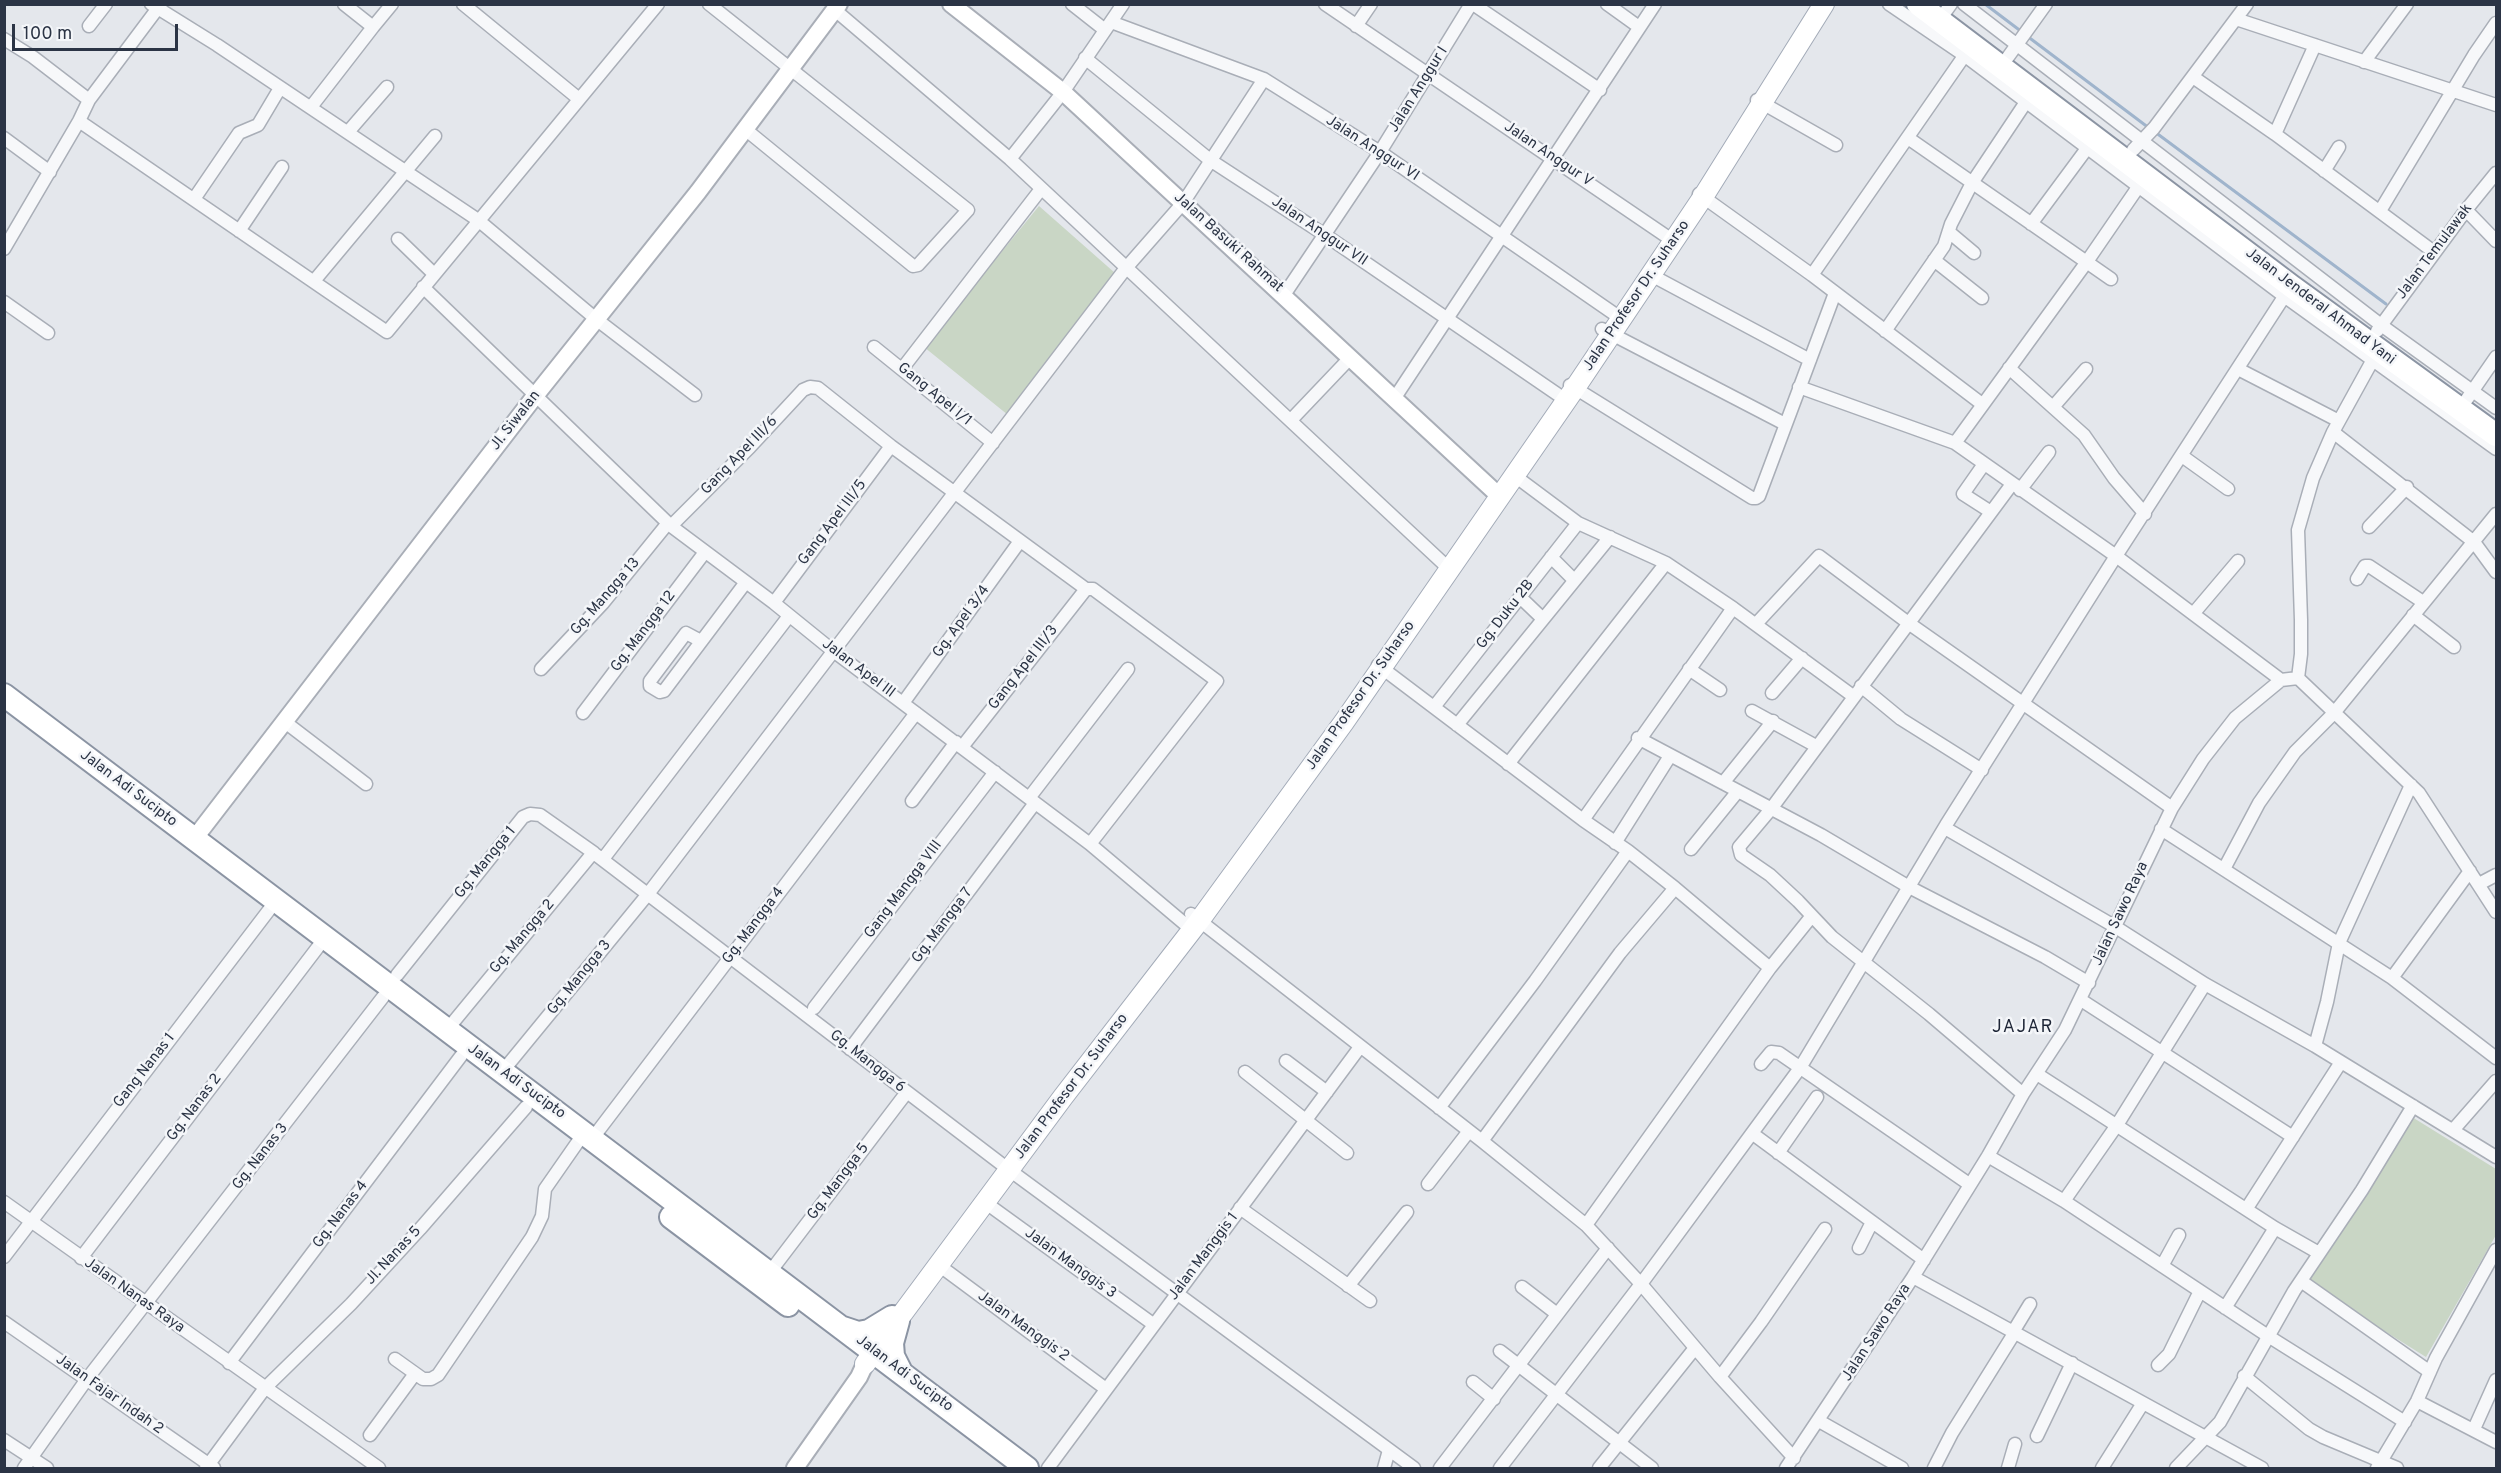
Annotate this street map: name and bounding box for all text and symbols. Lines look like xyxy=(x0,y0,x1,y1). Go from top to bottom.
scale bar xyxy=(15,12,182,50)
text: 100 m xyxy=(23,23,72,46)
street label: Jalan Anggur I xyxy=(1385,44,1453,136)
street label: Jalan Anggur VI xyxy=(1322,112,1422,186)
street label: Jalan Anggur V xyxy=(1500,119,1596,191)
street label: Jalan Basuki Rahmat xyxy=(1170,189,1286,297)
street label: Jalan Anggur VII xyxy=(1268,193,1370,271)
street label: Jalan Temulawak xyxy=(2393,201,2477,303)
street label: Jalan Profesor Dr. Suharso xyxy=(1580,217,1694,375)
street label: Jalan Jenderal Ahmad Yani xyxy=(2241,245,2399,369)
street label: Gang Apel I/1 xyxy=(893,359,975,431)
street label: Jl. Siwalan xyxy=(487,388,545,454)
street label: Gang Apel III/6 xyxy=(698,413,782,499)
street label: Gang Apel III/5 xyxy=(795,477,871,569)
street label: Gg. Mangga 13 xyxy=(567,555,645,639)
street label: Gg. Duku 2B xyxy=(1473,577,1539,653)
street label: Gg. Apel 3/4 xyxy=(930,582,994,662)
street label: Gg. Mangga 12 xyxy=(608,588,680,676)
street label: Jalan Profesor Dr. Suharso xyxy=(1303,618,1419,774)
street label: Gang Apel III/3 xyxy=(985,622,1063,714)
street label: Jalan Apel III xyxy=(818,636,898,702)
street label: Jalan Adi Sucipto xyxy=(76,747,180,831)
street label: Gg. Mangga 1 xyxy=(451,823,521,903)
street label: Gang Mangga VIII xyxy=(861,837,947,943)
street label: Jalan Sawo Raya xyxy=(2089,859,2153,969)
street label: Gg. Mangga 4 xyxy=(719,884,789,968)
street label: Gg. Mangga 7 xyxy=(909,885,977,967)
street label: Gg. Mangga 2 xyxy=(487,896,559,978)
street label: Gg. Mangga 3 xyxy=(544,937,616,1019)
street label: Jalan Profesor Dr. Suharso xyxy=(1011,1011,1133,1163)
district label: JAJAR xyxy=(1992,1017,2054,1039)
street label: Gg. Mangga 6 xyxy=(825,1027,909,1097)
street label: Gang Nanas 1 xyxy=(110,1030,180,1112)
street label: Jalan Adi Sucipto xyxy=(463,1040,569,1124)
street label: Gg. Nanas 2 xyxy=(164,1071,226,1145)
street label: Gg. Nanas 3 xyxy=(229,1120,293,1194)
street label: Gg. Mangga 5 xyxy=(804,1140,874,1224)
street label: Gg. Nanas 4 xyxy=(310,1178,372,1252)
street label: Jalan Manggis 1 xyxy=(1165,1210,1243,1304)
street label: Jl. Nanas 5 xyxy=(362,1223,426,1289)
street label: Jalan Manggis 3 xyxy=(1021,1225,1119,1303)
street label: Jalan Nanas Raya xyxy=(80,1255,188,1337)
street label: Jalan Sawo Raya xyxy=(1839,1281,1915,1385)
street label: Jalan Manggis 2 xyxy=(974,1288,1072,1366)
street label: Jalan Adi Sucipto xyxy=(852,1332,956,1416)
street label: Jalan Fajar Indah 2 xyxy=(52,1351,166,1439)

